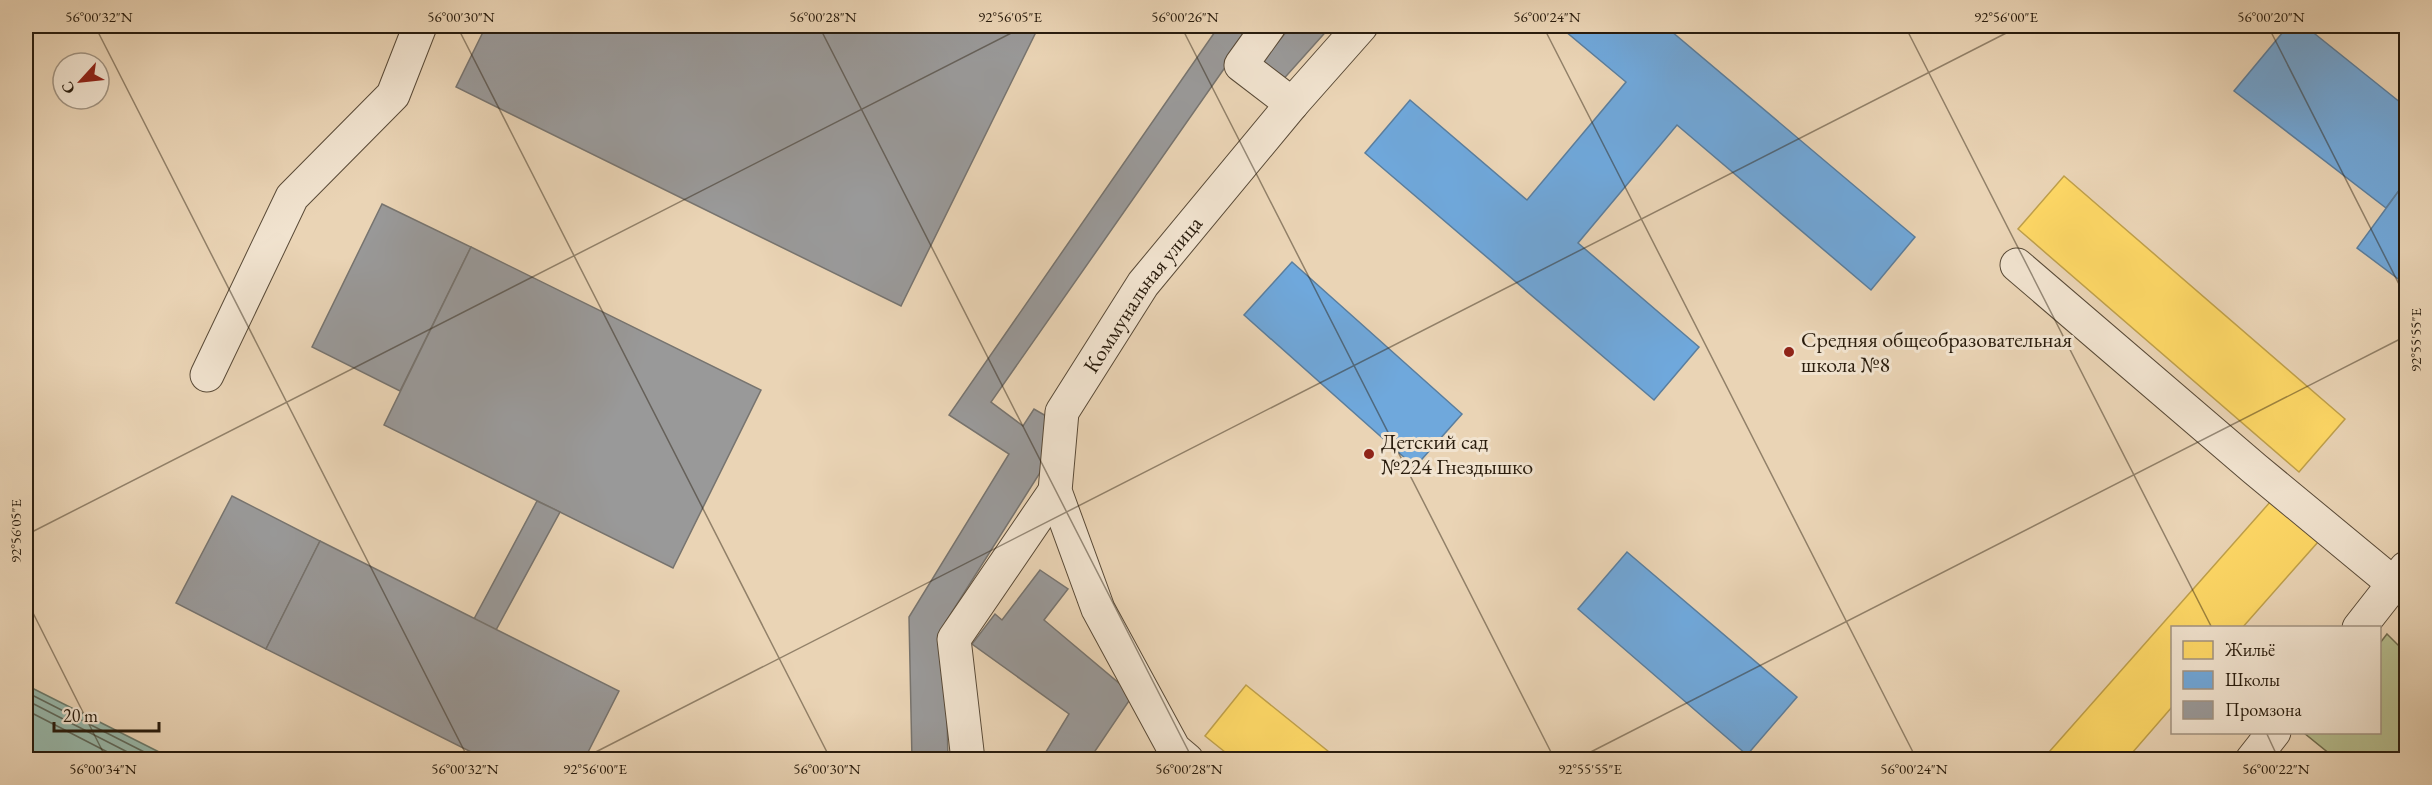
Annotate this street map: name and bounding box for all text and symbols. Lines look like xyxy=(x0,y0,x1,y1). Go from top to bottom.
text: 56°00'32"N xyxy=(65,7,133,26)
text: 56°00'30"N xyxy=(427,7,495,26)
text: 56°00'28"N xyxy=(789,7,857,26)
text: 92°56'05"E xyxy=(978,7,1043,26)
text: 56°00'26"N xyxy=(1151,7,1219,26)
text: 56°00'24"N xyxy=(1513,7,1581,26)
text: 92°56'00"E xyxy=(1974,7,2039,26)
text: 56°00'20"N xyxy=(2237,7,2305,26)
north arrow xyxy=(51,51,111,111)
text: С xyxy=(56,78,80,97)
street label: Коммунальная улица xyxy=(1076,209,1208,378)
text: 92°55'55"E xyxy=(2406,307,2425,372)
place label: Средняя общеобразовательная школа №8 xyxy=(1801,325,2072,379)
marker: Средняя общеобразовательная школа №8 xyxy=(1782,345,1796,359)
place label: Детский сад №224 Гнездышко xyxy=(1381,427,1533,481)
marker: Детский сад №224 Гнездышко xyxy=(1362,447,1376,461)
text: 92°56'05"E xyxy=(6,498,25,563)
legend xyxy=(2171,626,2381,734)
text: Жильё xyxy=(2224,638,2275,661)
text: Школы xyxy=(2225,668,2280,691)
scale bar xyxy=(54,695,159,733)
text: Промзона xyxy=(2225,698,2302,721)
text: 20 m xyxy=(63,704,98,727)
text: 56°00'34"N xyxy=(69,759,137,778)
text: 56°00'32"N xyxy=(431,759,499,778)
text: 92°56'00"E xyxy=(563,759,628,778)
text: 56°00'30"N xyxy=(793,759,861,778)
text: 56°00'28"N xyxy=(1155,759,1223,778)
text: 92°55'55"E xyxy=(1558,759,1623,778)
text: 56°00'24"N xyxy=(1880,759,1948,778)
text: 56°00'22"N xyxy=(2242,759,2310,778)

